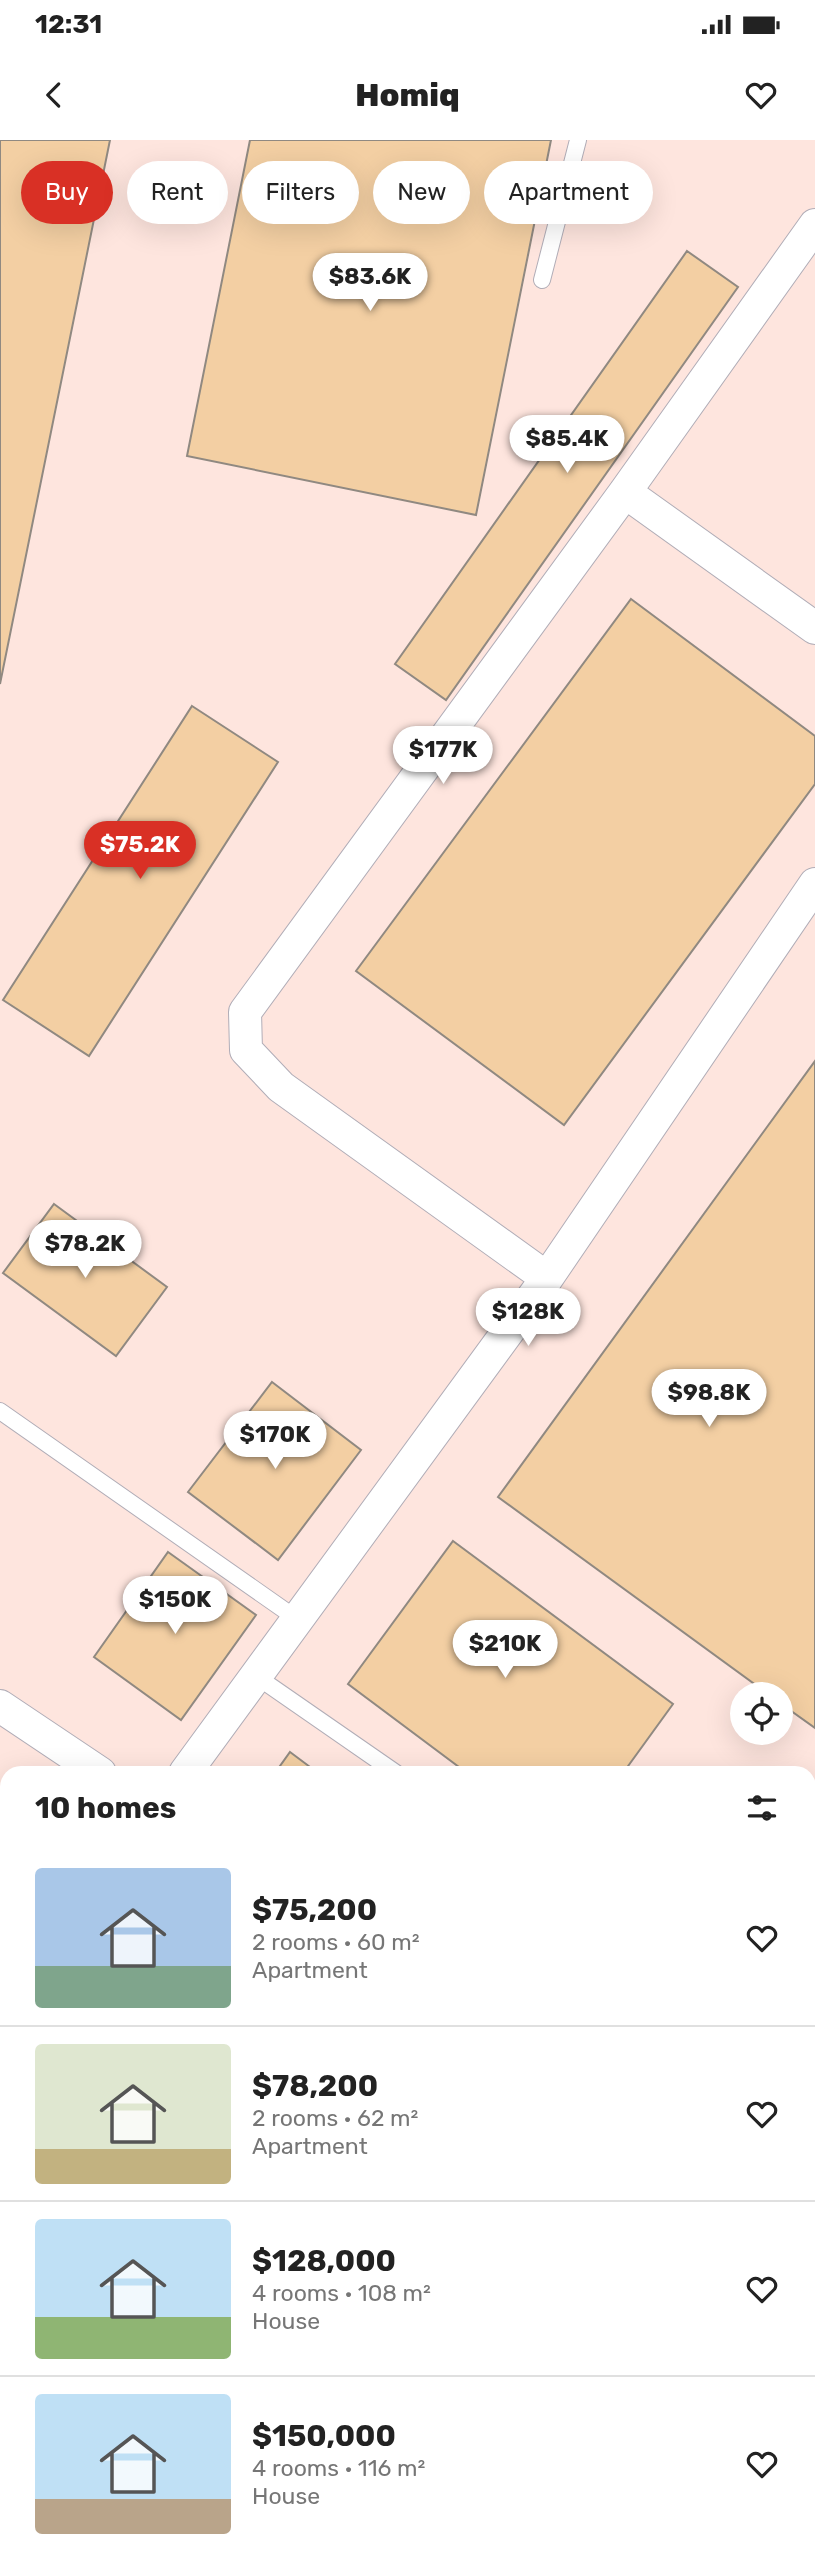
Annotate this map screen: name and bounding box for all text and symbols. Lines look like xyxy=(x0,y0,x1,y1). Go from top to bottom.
text: 12:31 xyxy=(35,9,102,40)
icon: back xyxy=(35,76,73,114)
text: Homiq xyxy=(355,76,460,114)
icon: heart xyxy=(742,76,780,114)
chip: Buy xyxy=(21,161,113,224)
chip: Rent xyxy=(127,161,228,224)
chip: Filters xyxy=(242,161,359,224)
chip: New xyxy=(373,161,470,224)
chip: Apartment xyxy=(484,161,653,224)
pin: $83.6K xyxy=(313,254,427,313)
text: $83.6K xyxy=(329,262,411,290)
pin: $85.4K xyxy=(510,416,624,475)
text: $85.4K xyxy=(525,424,609,452)
pin: $177K xyxy=(394,726,492,786)
text: $177K xyxy=(409,735,477,763)
pin: $75.2K xyxy=(83,822,197,881)
text: $75.2K xyxy=(100,830,180,858)
pin: $78.2K xyxy=(28,1220,142,1280)
text: $78.2K xyxy=(45,1229,125,1257)
pin: $128K xyxy=(479,1288,577,1348)
text: $128K xyxy=(492,1297,564,1325)
pin: $98.8K xyxy=(652,1370,766,1429)
text: $98.8K xyxy=(668,1378,750,1406)
pin: $170K xyxy=(226,1412,324,1471)
text: $170K xyxy=(240,1420,310,1448)
pin: $150K xyxy=(126,1576,224,1636)
text: $150K xyxy=(139,1585,211,1613)
pin: $210K xyxy=(456,1620,554,1680)
text: $210K xyxy=(469,1629,541,1657)
map controls xyxy=(730,1682,793,1745)
button: locate xyxy=(730,1682,793,1745)
icon: filters xyxy=(743,1789,781,1827)
text: 10 homes xyxy=(35,1790,176,1826)
text: $75,200 xyxy=(252,1892,377,1928)
icon: home xyxy=(91,1896,175,1980)
icon: heart xyxy=(743,1919,781,1957)
text: 2 rooms · 60 m² xyxy=(252,1928,420,1956)
text: Apartment xyxy=(252,1956,368,1984)
text: $78,200 xyxy=(252,2068,378,2104)
icon: home xyxy=(91,2072,175,2156)
icon: heart xyxy=(743,2095,781,2133)
text: 2 rooms · 62 m² xyxy=(252,2104,418,2132)
text: Apartment xyxy=(252,2132,368,2160)
text: $128,000 xyxy=(252,2243,396,2279)
icon: home xyxy=(91,2247,175,2331)
icon: heart xyxy=(743,2270,781,2308)
text: 4 rooms · 108 m² xyxy=(252,2279,431,2307)
text: House xyxy=(252,2307,320,2335)
text: $150,000 xyxy=(252,2418,396,2454)
icon: home xyxy=(91,2422,175,2506)
icon: heart xyxy=(743,2445,781,2483)
text: 4 rooms · 116 m² xyxy=(252,2454,425,2482)
text: House xyxy=(252,2482,320,2510)

